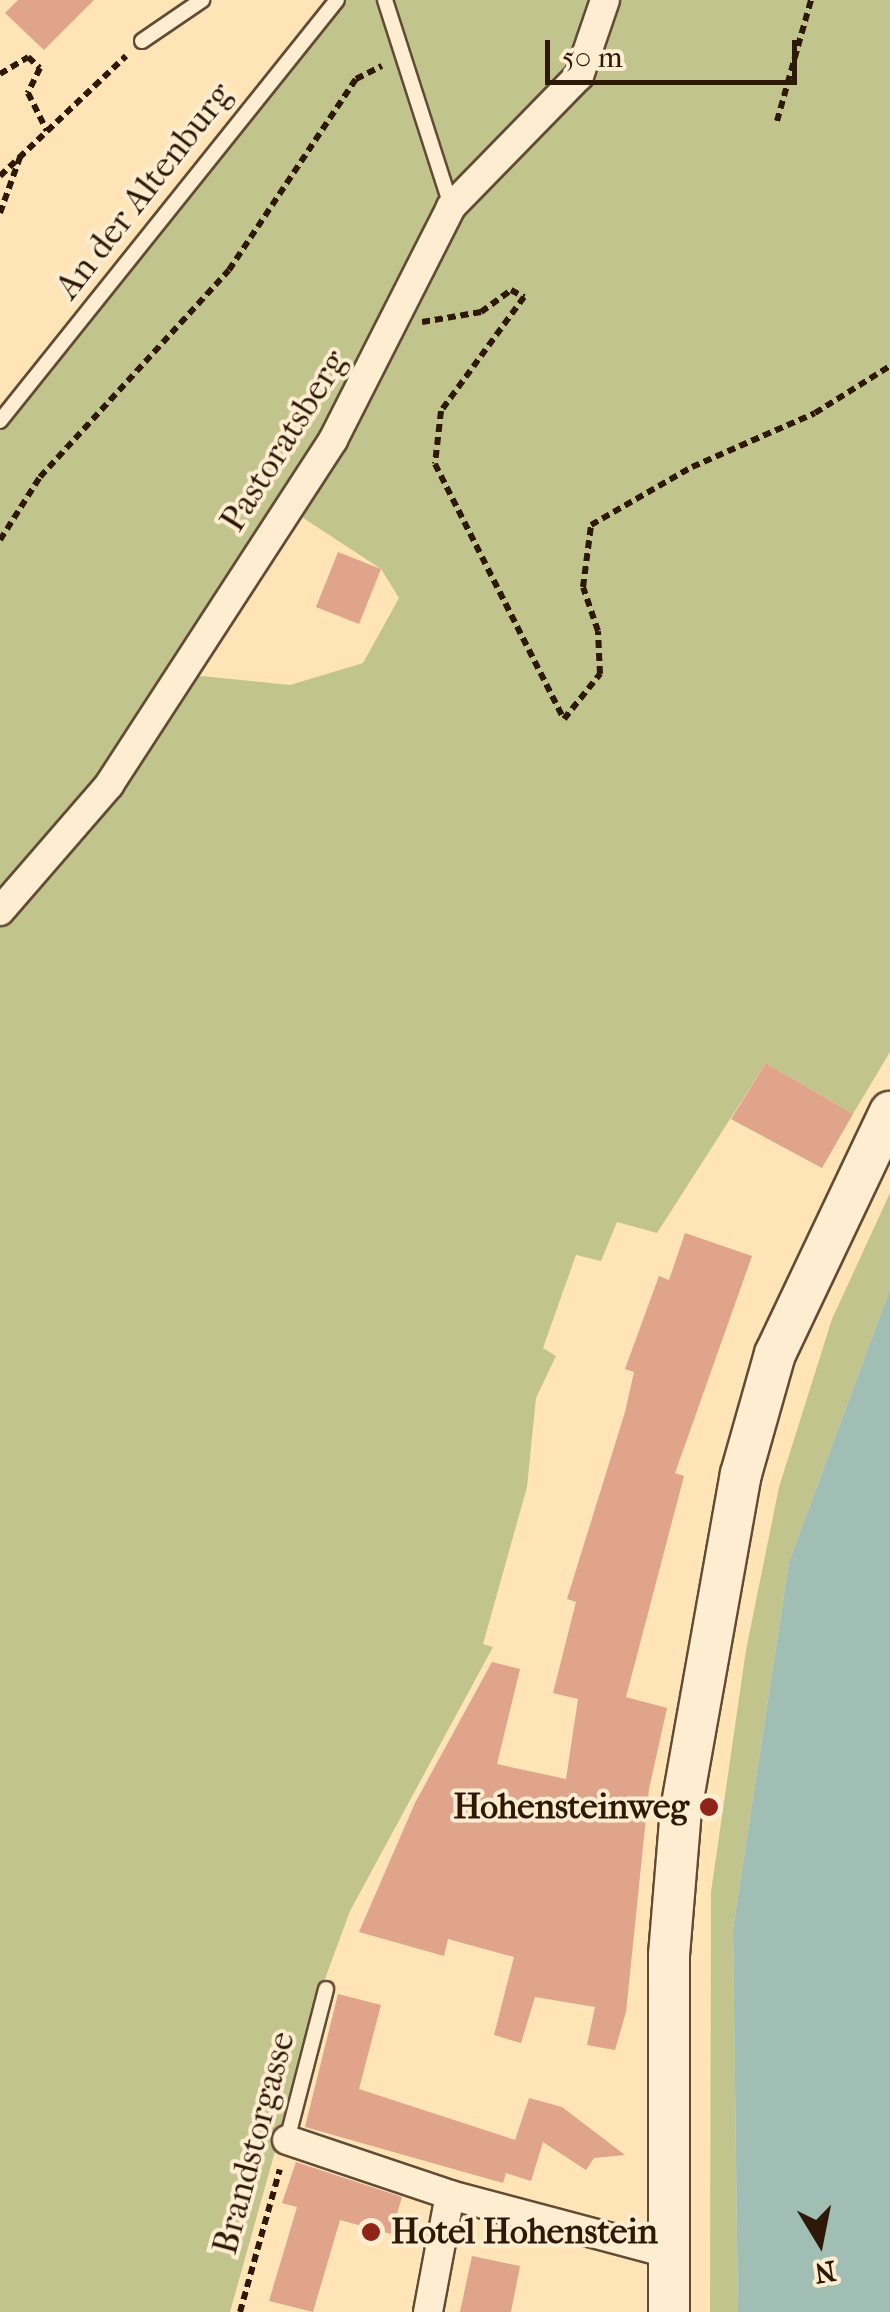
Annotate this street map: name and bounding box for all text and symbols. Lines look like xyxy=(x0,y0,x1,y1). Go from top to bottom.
scale bar xyxy=(550,20,802,82)
text: 50 m xyxy=(562,40,623,75)
street label: An der Altenburg xyxy=(47,75,241,307)
street label: Pastoratsberg xyxy=(212,343,356,539)
place label: Hohensteinweg xyxy=(453,1786,689,1828)
marker: Hohensteinweg xyxy=(698,1796,720,1818)
street label: Brandstorgasse xyxy=(204,2027,304,2259)
north arrow xyxy=(770,2192,870,2292)
place label: Hotel Hohenstein xyxy=(391,2211,658,2253)
marker: Hotel Hohenstein xyxy=(360,2221,382,2243)
text: N xyxy=(812,2254,839,2290)

